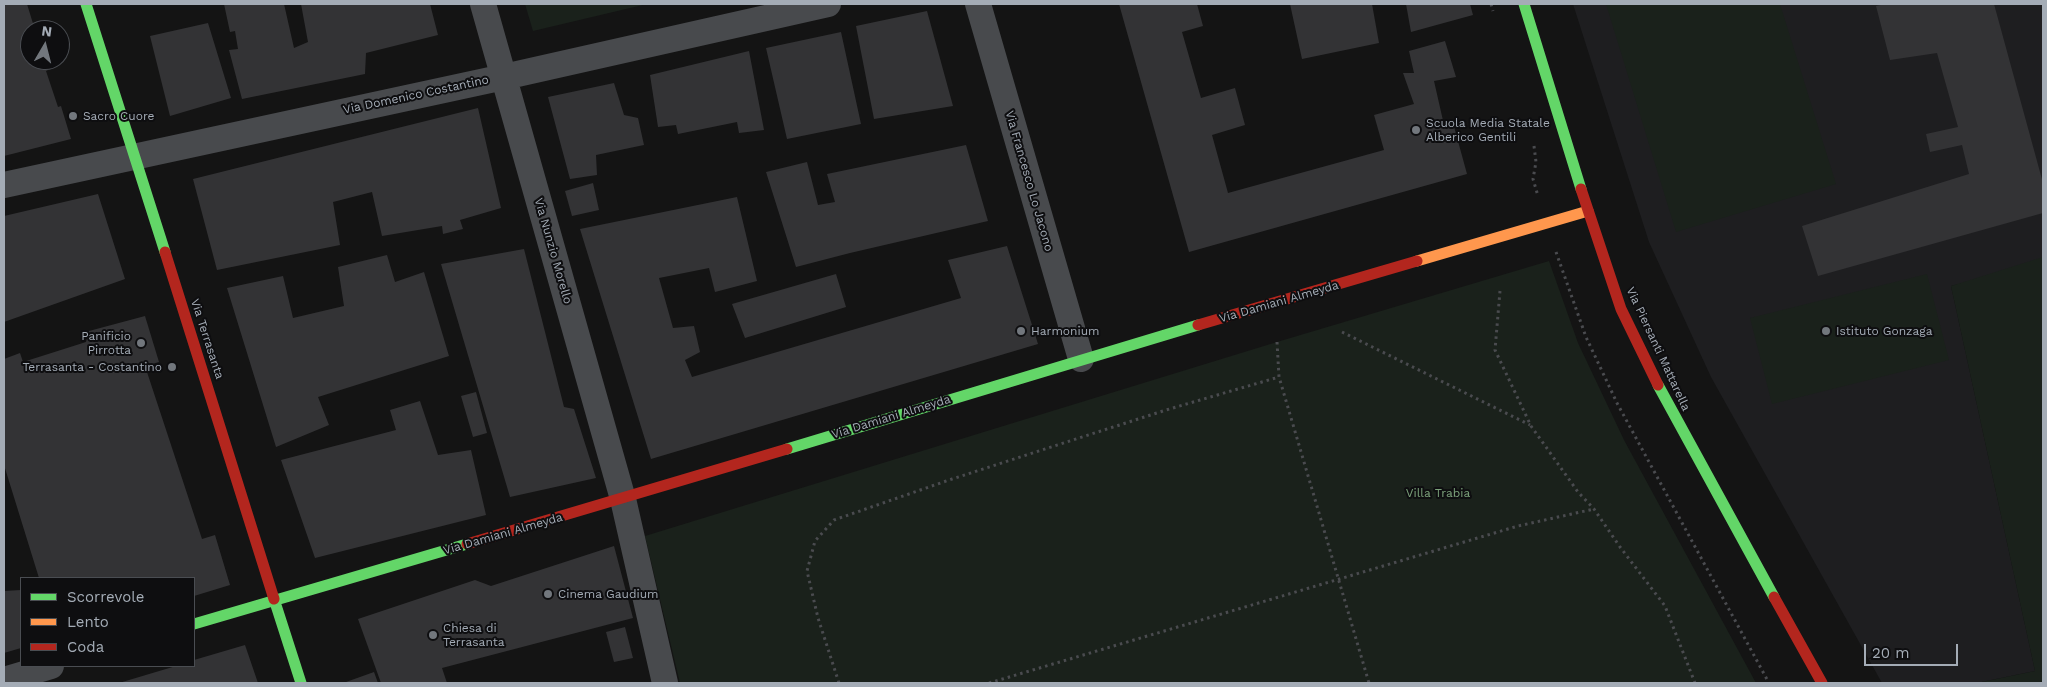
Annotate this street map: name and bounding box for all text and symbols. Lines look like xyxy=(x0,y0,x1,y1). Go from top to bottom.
north arrow xyxy=(20,20,70,70)
text: N xyxy=(41,22,53,40)
street label: Via Domenico Costantino xyxy=(342,73,490,117)
place label: Sacro Cuore xyxy=(83,109,155,123)
street label: Via Francesco Lo Jacono xyxy=(1002,109,1056,253)
marker: Sacro Cuore xyxy=(67,110,79,122)
place label: Scuola Media Statale Alberico Gentili xyxy=(1426,116,1550,144)
marker: Scuola Media Statale Alberico Gentili xyxy=(1410,124,1422,136)
street label: Via Nunzio Morello xyxy=(531,196,575,306)
street label: Via Damiani Almeyda xyxy=(1218,278,1340,326)
street label: Via Piersanti Mattarella xyxy=(1623,285,1693,413)
street label: Via Terrasanta xyxy=(187,297,227,381)
place label: Harmonium xyxy=(1031,324,1100,338)
place label: Istituto Gonzaga xyxy=(1836,324,1932,338)
marker: Harmonium xyxy=(1015,325,1027,337)
marker: Istituto Gonzaga xyxy=(1820,325,1832,337)
place label: Panificio Pirrotta xyxy=(81,329,131,357)
marker: Panificio Pirrotta xyxy=(135,337,147,349)
place label: Terrasanta - Costantino xyxy=(22,360,162,374)
marker: Terrasanta - Costantino xyxy=(166,361,178,373)
street label: Via Damiani Almeyda xyxy=(830,392,952,442)
park label: Villa Trabia xyxy=(1406,486,1470,500)
street label: Via Damiani Almeyda xyxy=(442,510,564,558)
legend xyxy=(20,577,195,667)
place label: Cinema Gaudium xyxy=(558,587,659,601)
text: Scorrevole xyxy=(67,588,145,606)
marker: Cinema Gaudium xyxy=(542,588,554,600)
text: Lento xyxy=(67,613,109,631)
place label: Chiesa di Terrasanta xyxy=(443,621,505,649)
marker: Chiesa di Terrasanta xyxy=(427,629,439,641)
scale bar xyxy=(1867,634,1961,666)
text: Coda xyxy=(67,638,104,656)
text: 20 m xyxy=(1872,644,1910,662)

